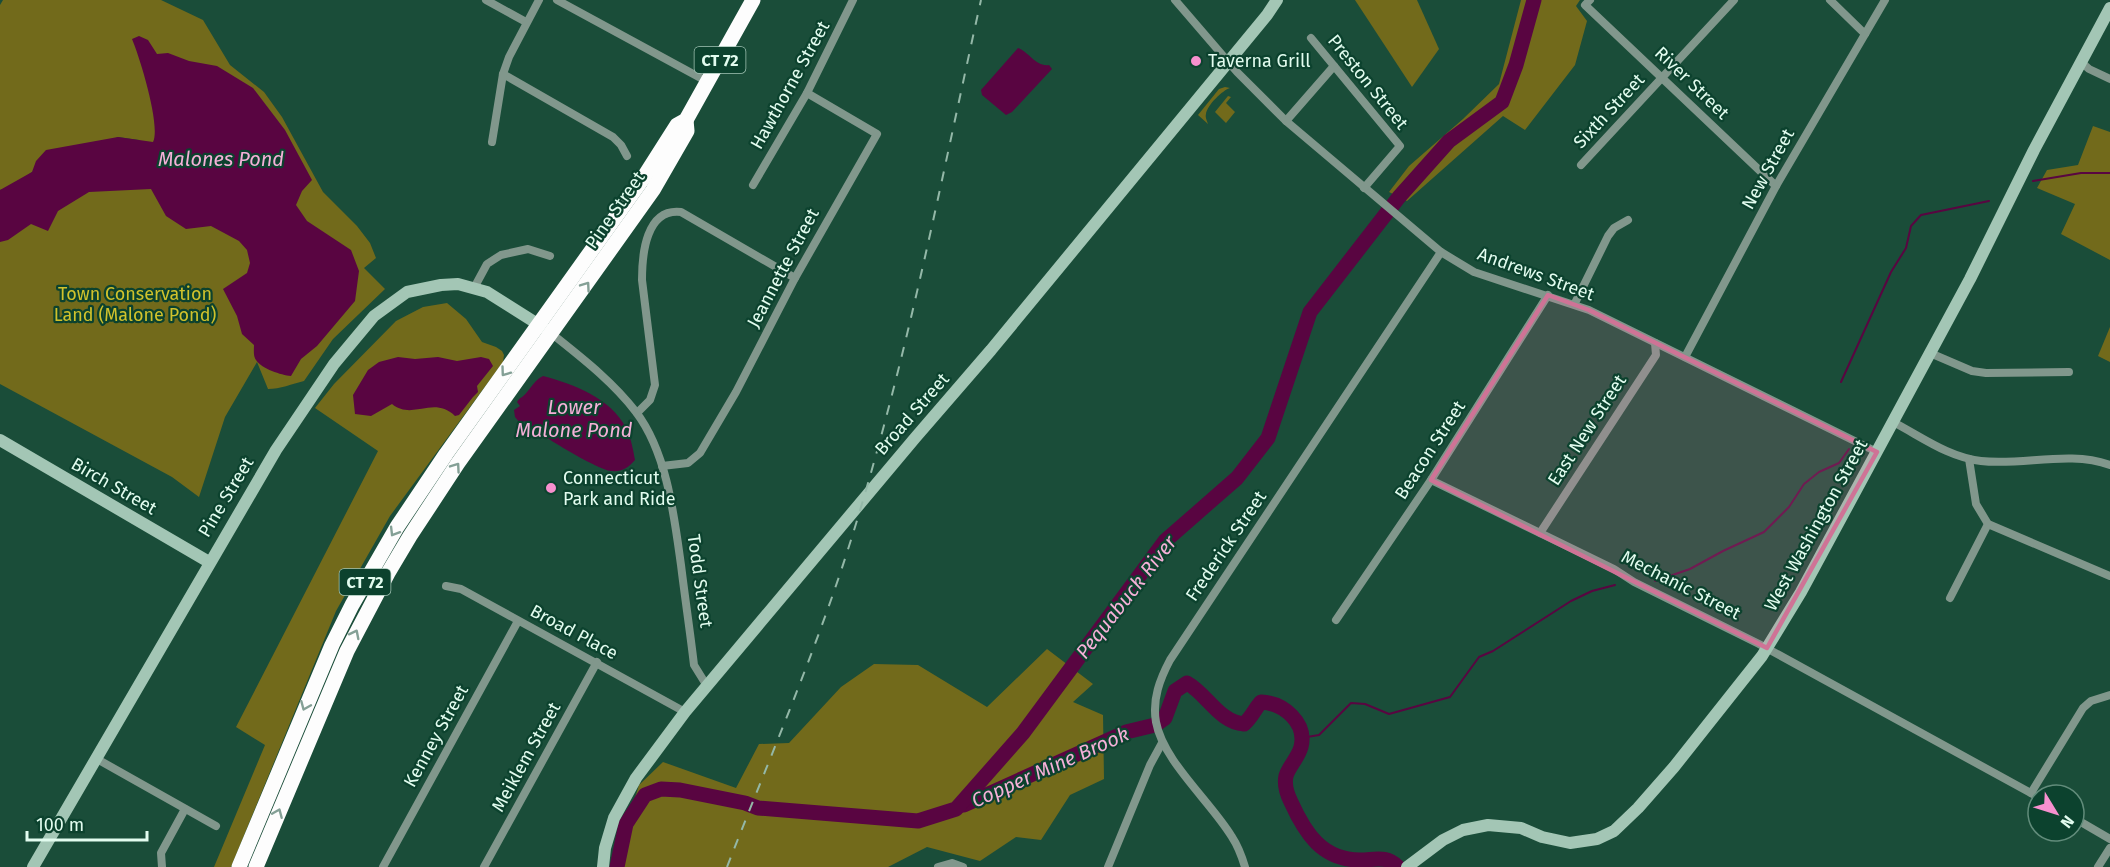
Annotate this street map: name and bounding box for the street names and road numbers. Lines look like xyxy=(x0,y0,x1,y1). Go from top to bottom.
street label: Hawthorne Street xyxy=(746,17,835,153)
street label: Preston Street xyxy=(1323,30,1413,134)
street label: River Street xyxy=(1650,42,1734,124)
road number: CT 72 xyxy=(694,47,746,73)
street label: Sixth Street xyxy=(1569,69,1650,153)
street label: New Street xyxy=(1737,124,1799,213)
street label: Pine Street xyxy=(580,167,650,253)
street label: Jeannette Street xyxy=(742,204,824,331)
street label: Andrews Street xyxy=(1475,243,1598,306)
street label: Broad Street xyxy=(870,368,954,460)
street label: East New Street xyxy=(1543,370,1631,489)
street label: Beacon Street xyxy=(1390,396,1470,503)
street label: West Washington Street xyxy=(1760,435,1873,615)
street label: Birch Street xyxy=(67,453,161,520)
street label: Pine Street xyxy=(194,453,259,541)
street label: Frederick Street xyxy=(1181,486,1271,605)
street label: Todd Street xyxy=(683,533,718,630)
street label: Mechanic Street xyxy=(1618,546,1745,625)
road number: CT 72 xyxy=(340,569,391,595)
street label: Broad Place xyxy=(526,600,622,664)
street label: Kenney Street xyxy=(399,681,473,791)
street label: Meiklem Street xyxy=(487,698,565,816)

